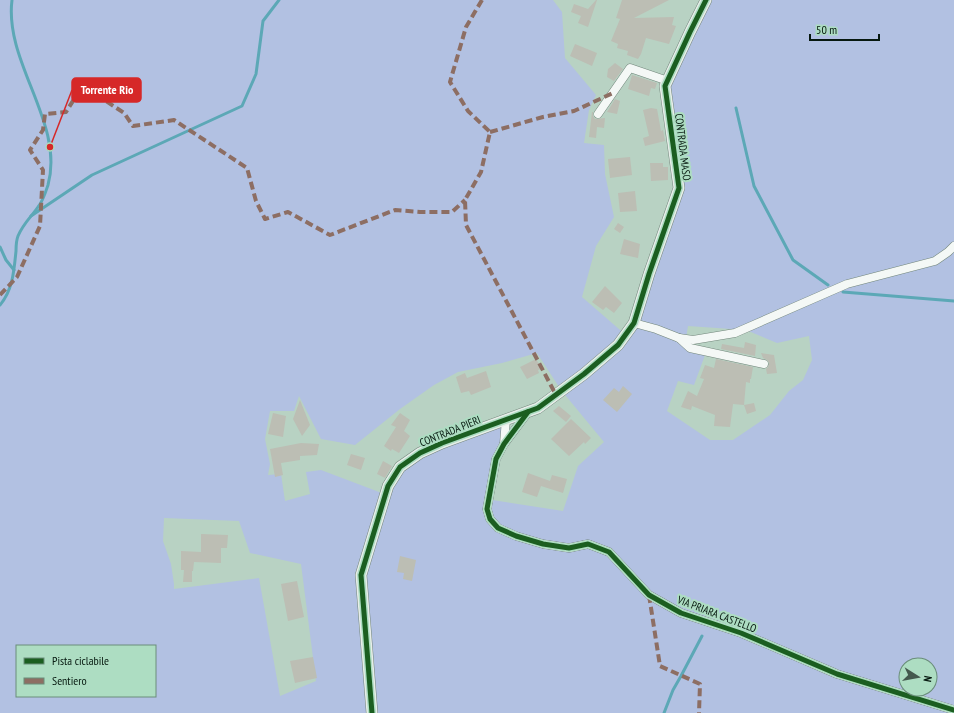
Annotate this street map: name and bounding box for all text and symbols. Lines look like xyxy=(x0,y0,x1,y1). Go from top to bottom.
scale bar xyxy=(810,16,879,42)
text: 50 m xyxy=(816,22,837,37)
callout: Torrente Rio xyxy=(72,78,141,102)
text: Torrente Rio xyxy=(81,82,134,97)
street label: CONTRADA MASO xyxy=(672,113,694,181)
street label: CONTRADA PIERI xyxy=(417,412,483,450)
street label: VIA PRIARA CASTELLO xyxy=(674,592,759,636)
legend xyxy=(16,645,156,697)
text: Pista ciclabile xyxy=(52,653,109,668)
north arrow xyxy=(898,657,938,697)
text: Sentiero xyxy=(52,673,87,688)
text: N xyxy=(920,675,935,683)

